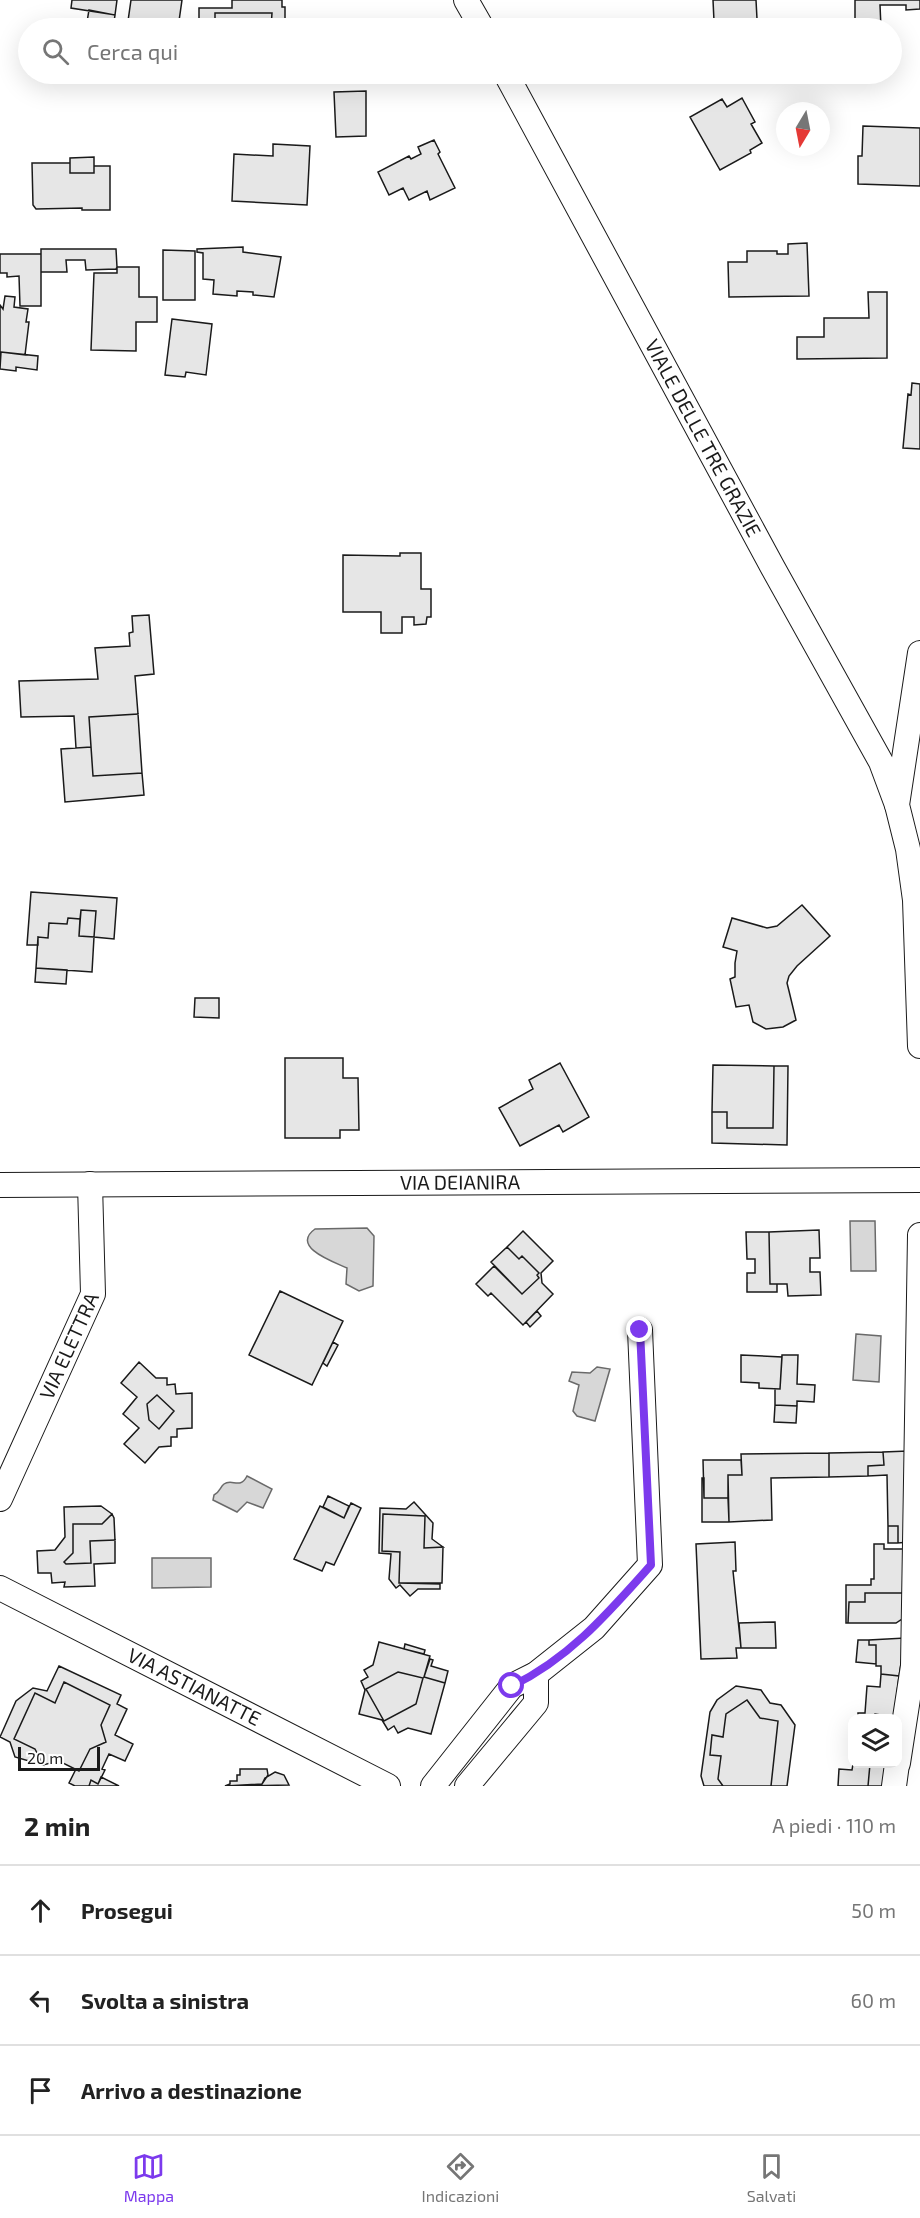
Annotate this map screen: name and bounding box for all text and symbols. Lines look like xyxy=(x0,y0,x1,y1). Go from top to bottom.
search box xyxy=(18,18,902,84)
icon: search xyxy=(39,35,72,68)
text: Cerca qui xyxy=(87,38,178,64)
north arrow xyxy=(776,102,830,156)
street label: VIALE DELLE TRE GRAZIE xyxy=(641,335,767,541)
street label: VIA DEIANIRA xyxy=(400,1169,521,1194)
street label: VIA ELETTRA xyxy=(34,1288,103,1403)
route end xyxy=(626,1316,652,1342)
street label: VIA ASTIANATTE xyxy=(124,1642,265,1730)
route start xyxy=(498,1672,524,1698)
map controls xyxy=(848,1714,902,1768)
button: layers xyxy=(848,1714,902,1768)
scale bar xyxy=(18,1744,100,1772)
text: 20 m xyxy=(27,1748,63,1767)
text: 2 min xyxy=(24,1810,90,1841)
text: A piedi · 110 m xyxy=(772,1813,896,1837)
icon: ahead xyxy=(24,1894,57,1927)
text: Prosegui xyxy=(81,1897,173,1923)
text: 50 m xyxy=(851,1898,896,1922)
icon: left xyxy=(24,1984,57,2017)
text: Svolta a sinistra xyxy=(81,1987,249,2013)
text: 60 m xyxy=(851,1988,896,2012)
icon: arrive xyxy=(24,2074,57,2107)
text: Arrivo a destinazione xyxy=(81,2077,302,2103)
tab: Mappa xyxy=(124,2150,174,2205)
tab: Indicazioni xyxy=(422,2150,499,2205)
tab: Salvati xyxy=(747,2150,796,2205)

